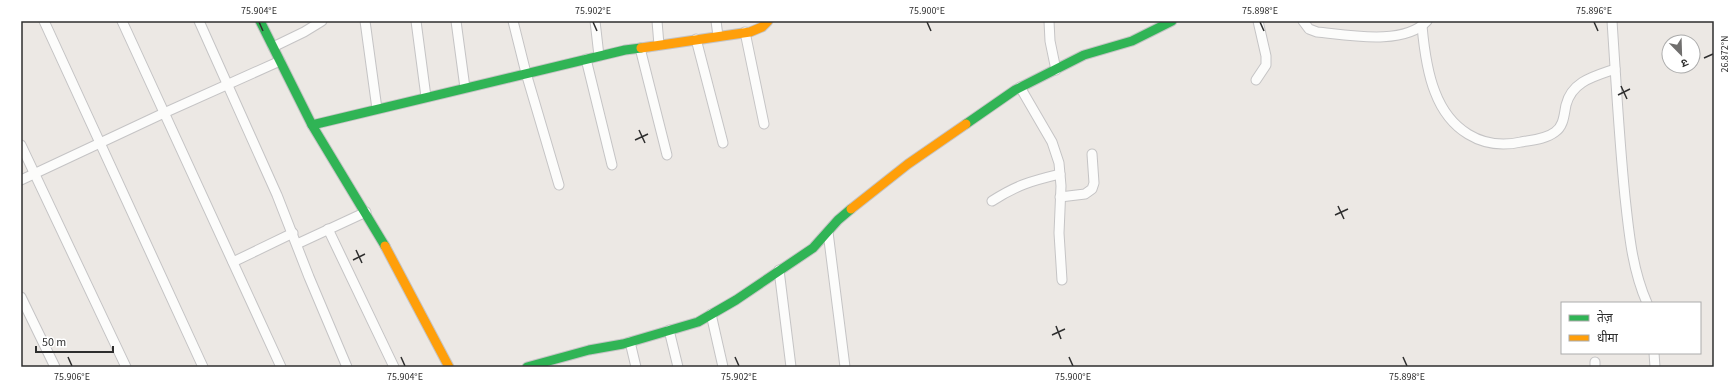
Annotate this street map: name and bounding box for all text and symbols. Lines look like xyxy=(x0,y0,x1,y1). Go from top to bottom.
text: 75.904°E xyxy=(241,4,277,18)
text: 75.902°E xyxy=(575,4,611,18)
text: 75.900°E xyxy=(909,4,945,18)
text: 75.898°E xyxy=(1242,4,1278,18)
text: 75.896°E xyxy=(1576,4,1612,18)
north arrow xyxy=(1661,34,1701,74)
text: 26.872°N xyxy=(1718,35,1732,73)
text: उ xyxy=(1678,55,1691,71)
legend xyxy=(1561,302,1701,354)
text: तेज़ xyxy=(1597,310,1614,327)
scale bar xyxy=(36,328,113,354)
text: धीमा xyxy=(1597,330,1619,347)
text: 50 m xyxy=(42,334,66,351)
text: 75.906°E xyxy=(54,370,90,384)
text: 75.904°E xyxy=(387,370,423,384)
text: 75.902°E xyxy=(721,370,757,384)
text: 75.900°E xyxy=(1055,370,1091,384)
text: 75.898°E xyxy=(1389,370,1425,384)

